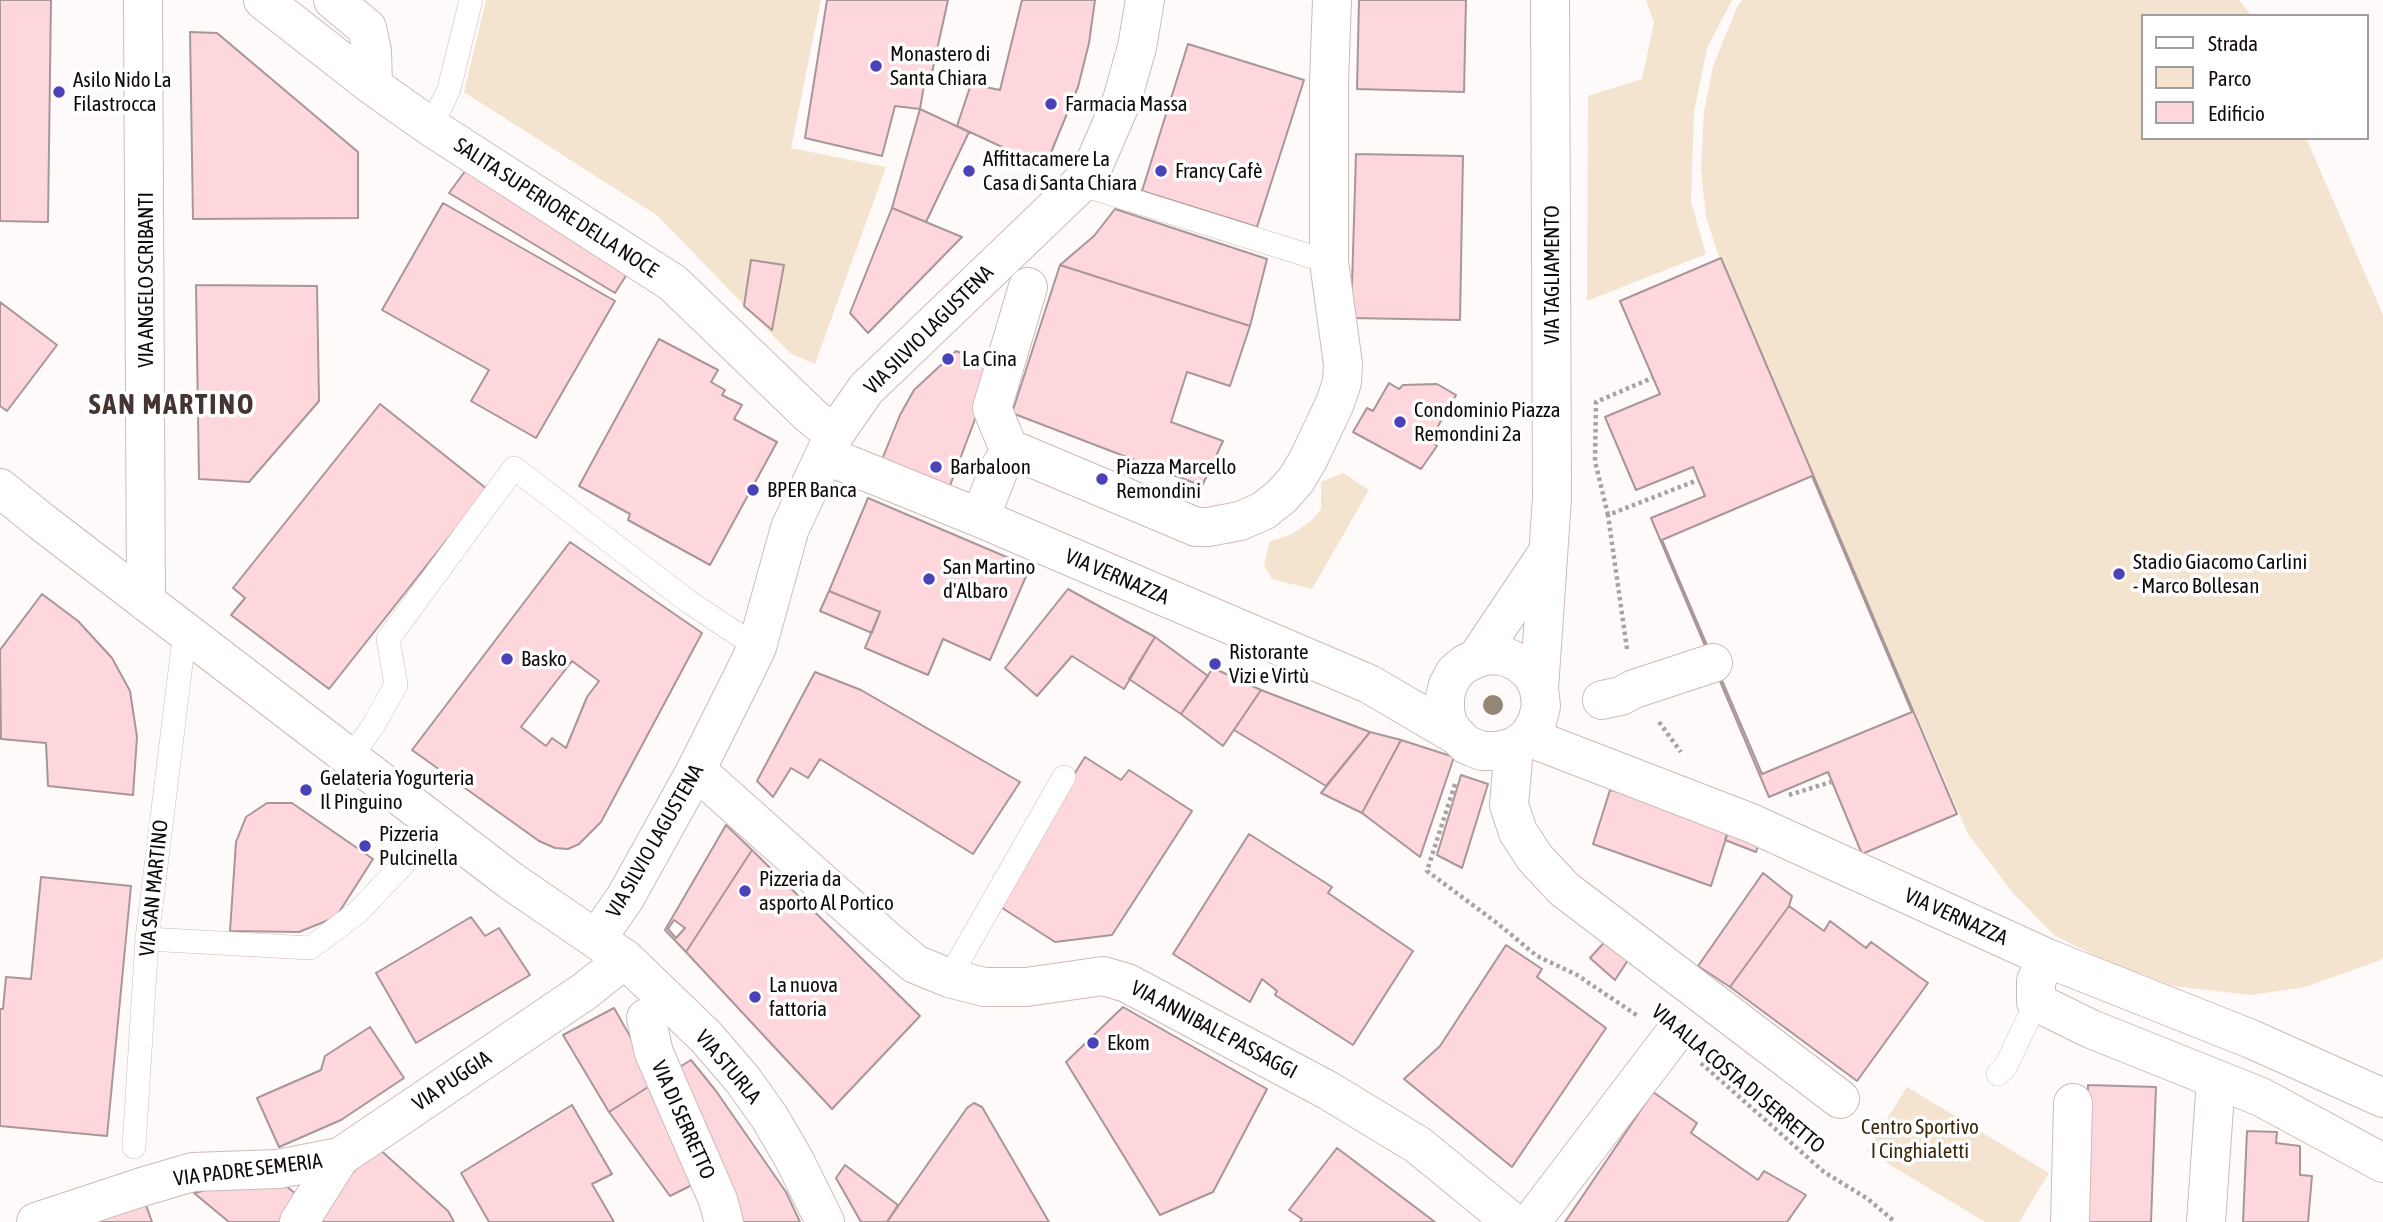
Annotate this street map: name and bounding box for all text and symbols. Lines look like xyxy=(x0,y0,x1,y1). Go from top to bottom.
legend xyxy=(2142,14,2369,140)
text: Strada xyxy=(2208,31,2258,55)
place label: Monastero di Santa Chiara xyxy=(890,41,990,91)
marker: Monastero di Santa Chiara xyxy=(868,58,884,74)
text: Parco xyxy=(2208,66,2251,90)
place label: Asilo Nido La Filastrocca xyxy=(73,67,171,117)
marker: Asilo Nido La Filastrocca xyxy=(51,84,67,100)
place label: Farmacia Massa xyxy=(1065,91,1188,117)
marker: Farmacia Massa xyxy=(1043,96,1059,112)
text: Edificio xyxy=(2208,101,2265,125)
street label: SALITA SUPERIORE DELLA NOCE xyxy=(449,133,663,283)
place label: Affittacamere La Casa di Santa Chiara xyxy=(983,146,1137,196)
place label: Francy Cafè xyxy=(1175,158,1263,184)
marker: Affittacamere La Casa di Santa Chiara xyxy=(961,163,977,179)
marker: Francy Cafè xyxy=(1153,163,1169,179)
street label: VIA ANGELO SCRIBANTI xyxy=(133,192,159,368)
street label: VIA TAGLIAMENTO xyxy=(1539,206,1565,344)
street label: VIA SILVIO LAGUSTENA xyxy=(859,260,999,400)
place label: La Cina xyxy=(962,346,1017,372)
marker: La Cina xyxy=(940,351,956,367)
district label: SAN MARTINO xyxy=(90,388,254,422)
place label: Condominio Piazza Remondini 2a xyxy=(1414,397,1560,447)
marker: Condominio Piazza Remondini 2a xyxy=(1392,414,1408,430)
place label: Barbaloon xyxy=(950,454,1031,480)
place label: Piazza Marcello Remondini xyxy=(1116,454,1236,504)
marker: Barbaloon xyxy=(928,459,944,475)
marker: Piazza Marcello Remondini xyxy=(1094,471,1110,487)
place label: BPER Banca xyxy=(767,477,857,503)
marker: BPER Banca xyxy=(745,482,761,498)
street label: VIA VERNAZZA xyxy=(1061,544,1173,610)
place label: Stadio Giacomo Carlini - Marco Bollesan xyxy=(2133,549,2307,599)
place label: San Martino d'Albaro xyxy=(943,554,1035,604)
marker: Stadio Giacomo Carlini - Marco Bollesan xyxy=(2111,566,2127,582)
marker: San Martino d'Albaro xyxy=(921,571,937,587)
place label: Ristorante Vizi e Virtù xyxy=(1229,639,1309,689)
place label: Basko xyxy=(521,646,567,672)
marker: Basko xyxy=(499,651,515,667)
marker: Ristorante Vizi e Virtù xyxy=(1207,656,1223,672)
street label: VIA SILVIO LAGUSTENA xyxy=(601,760,709,922)
place label: Gelateria Yogurteria Il Pinguino xyxy=(320,765,474,815)
marker: Gelateria Yogurteria Il Pinguino xyxy=(298,782,314,798)
street label: VIA SAN MARTINO xyxy=(134,818,174,958)
place label: Pizzeria Pulcinella xyxy=(379,821,458,871)
marker: Pizzeria Pulcinella xyxy=(357,838,373,854)
place label: Pizzeria da asporto Al Portico xyxy=(759,866,894,916)
marker: Pizzeria da asporto Al Portico xyxy=(737,883,753,899)
street label: VIA VERNAZZA xyxy=(1900,883,2012,951)
place label: La nuova fattoria xyxy=(769,972,838,1022)
street label: VIA ANNIBALE PASSAGGI xyxy=(1127,976,1301,1084)
marker: La nuova fattoria xyxy=(747,989,763,1005)
street label: VIA ALLA COSTA DI SERRETTO xyxy=(1646,999,1830,1159)
street label: VIA STURLA xyxy=(690,1025,766,1109)
place label: Ekom xyxy=(1107,1030,1150,1056)
marker: Ekom xyxy=(1085,1035,1101,1051)
street label: VIA PUGGIA xyxy=(408,1046,496,1116)
street label: VIA DI SERRETTO xyxy=(646,1057,720,1183)
park label: Centro Sportivo I Cinghialetti xyxy=(1861,1114,1979,1164)
street label: VIA PADRE SEMERIA xyxy=(172,1148,324,1192)

